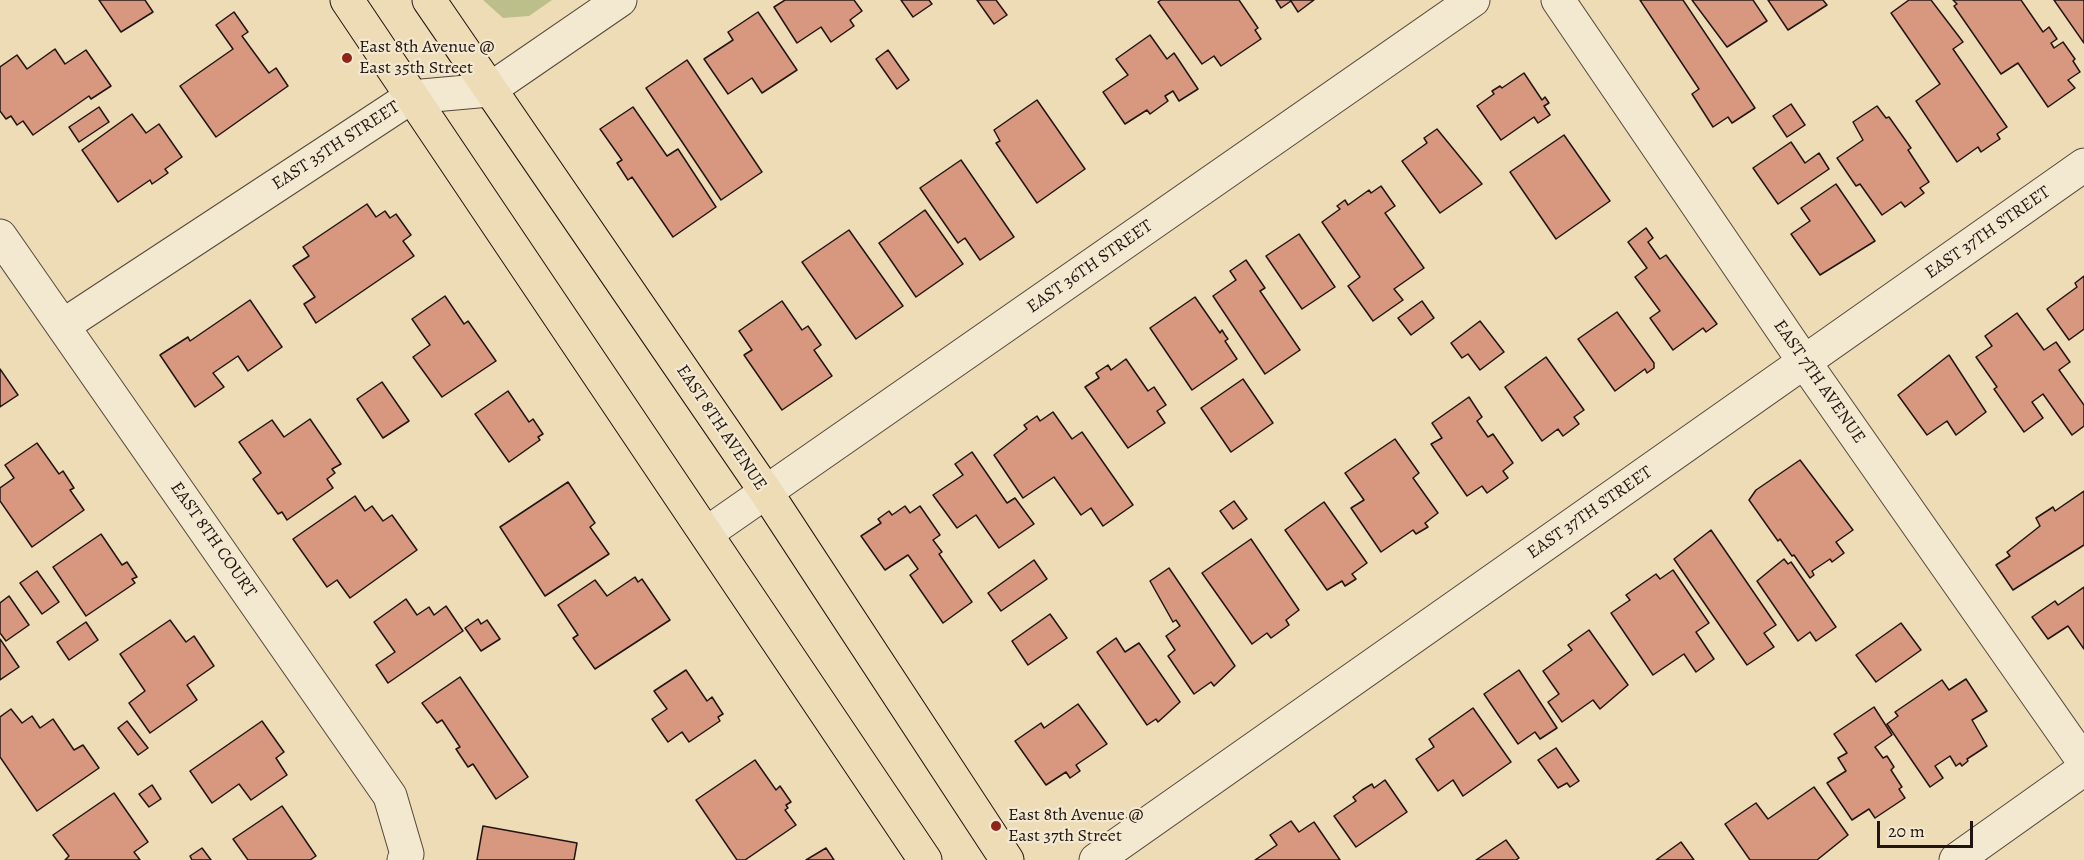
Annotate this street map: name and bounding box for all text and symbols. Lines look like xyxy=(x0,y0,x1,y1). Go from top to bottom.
place label: East 8th Avenue @ East 35th Street xyxy=(359,37,494,80)
marker: East 8th Avenue @ East 35th Street xyxy=(340,51,354,65)
street label: EAST 35TH STREET xyxy=(268,97,404,195)
street label: EAST 37TH STREET xyxy=(1921,182,2055,284)
street label: EAST 36TH STREET xyxy=(1023,216,1157,318)
street label: EAST 7TH AVENUE xyxy=(1768,316,1870,448)
street label: EAST 8TH AVENUE xyxy=(671,361,771,495)
street label: EAST 37TH STREET xyxy=(1523,462,1657,564)
street label: EAST 8TH COURT xyxy=(165,478,261,602)
place label: East 8th Avenue @ East 37th Street xyxy=(1008,805,1143,848)
scale bar xyxy=(1880,809,1976,847)
marker: East 8th Avenue @ East 37th Street xyxy=(989,819,1003,833)
text: 20 m xyxy=(1888,819,1925,843)

